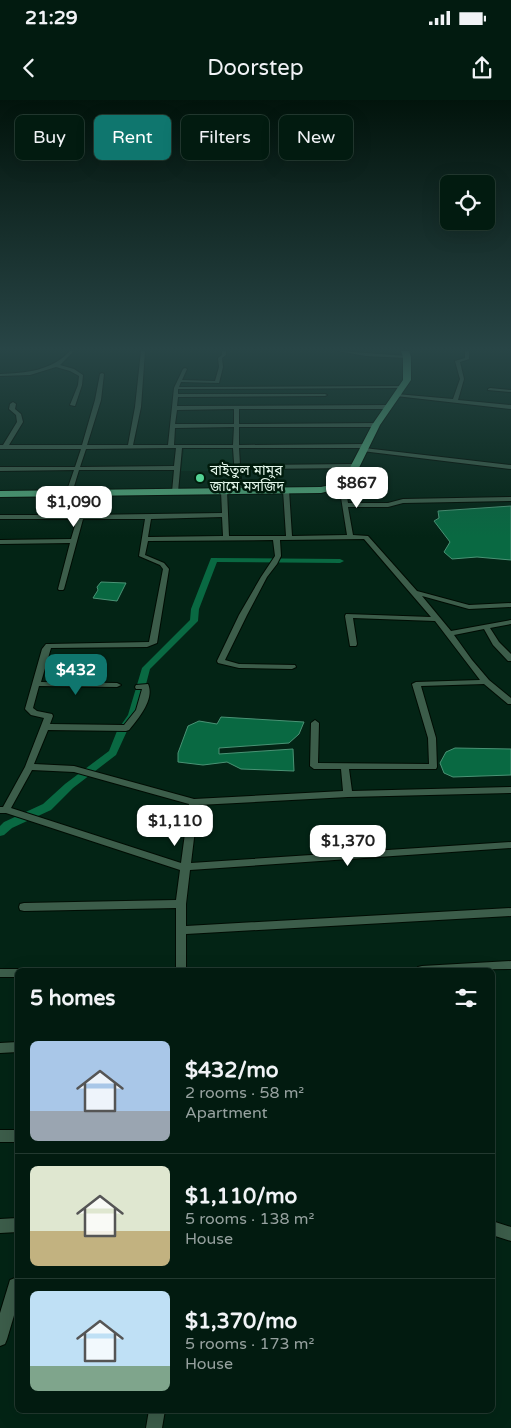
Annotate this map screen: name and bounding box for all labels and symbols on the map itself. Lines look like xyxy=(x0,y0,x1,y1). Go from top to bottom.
place label: বাইতুল মামুর জামে মসজিদ xyxy=(209,462,284,495)
pin: $867 xyxy=(327,466,387,509)
marker: বাইতুল মামুর জামে মসজিদ xyxy=(194,472,206,484)
pin: $1,090 xyxy=(33,486,115,528)
pin: $432 xyxy=(46,654,106,696)
pin: $1,110 xyxy=(134,804,216,847)
pin: $1,370 xyxy=(307,824,389,867)

